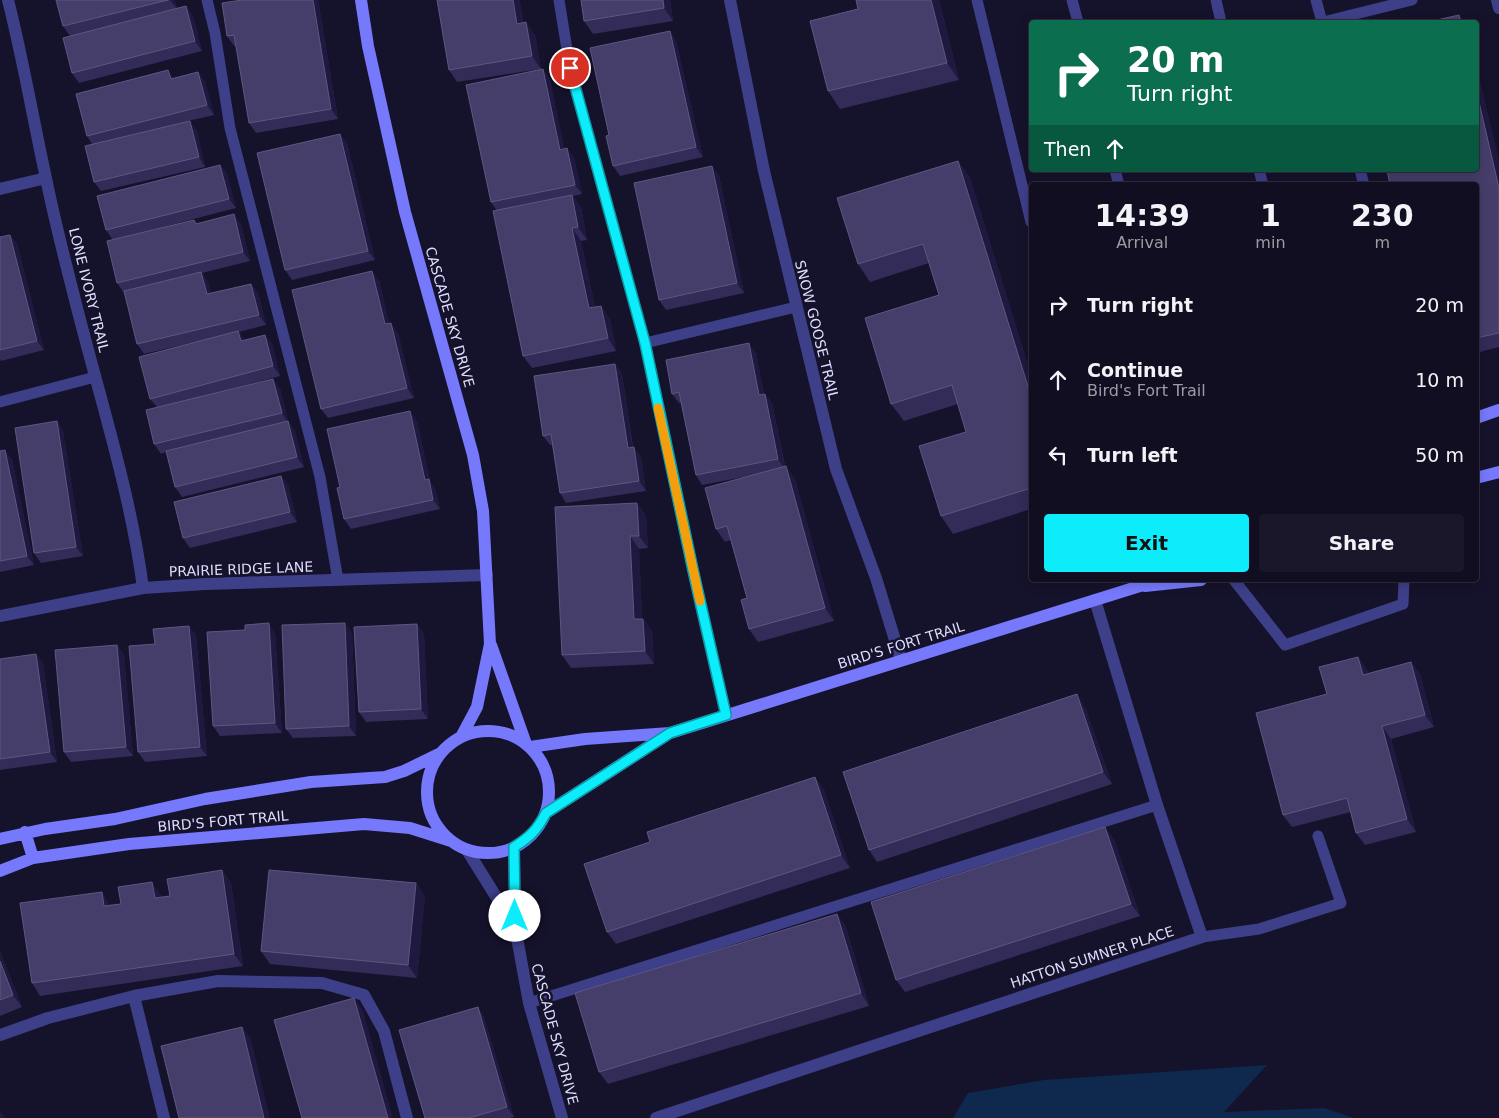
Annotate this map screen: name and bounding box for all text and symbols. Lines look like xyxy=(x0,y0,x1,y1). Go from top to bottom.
icon: right xyxy=(1044,40,1109,105)
text: 20 m xyxy=(1127,40,1224,80)
pin xyxy=(549,47,591,89)
icon: arrive xyxy=(556,54,584,82)
text: Turn right xyxy=(1127,81,1232,106)
icon: ahead xyxy=(1101,135,1129,163)
text: Then xyxy=(1044,138,1091,160)
text: 14:39 xyxy=(1094,198,1190,233)
text: 1 xyxy=(1260,198,1281,233)
text: 230 xyxy=(1351,198,1414,233)
street label: LONE IVORY TRAIL xyxy=(66,226,112,354)
text: Arrival xyxy=(1116,233,1168,252)
text: min xyxy=(1255,233,1286,252)
text: m xyxy=(1374,233,1390,252)
street label: CASCADE SKY DRIVE xyxy=(422,245,478,389)
street label: SNOW GOOSE TRAIL xyxy=(792,259,842,401)
icon: right xyxy=(1044,291,1072,319)
text: Turn right xyxy=(1087,294,1193,316)
text: 20 m xyxy=(1415,294,1464,316)
text: Continue xyxy=(1087,359,1183,381)
icon: ahead xyxy=(1044,366,1072,394)
text: 10 m xyxy=(1415,369,1464,391)
text: Bird's Fort Trail xyxy=(1087,381,1206,400)
icon: left xyxy=(1044,441,1072,469)
text: Turn left xyxy=(1087,444,1178,466)
text: 50 m xyxy=(1415,444,1464,466)
button: Exit xyxy=(1044,514,1249,572)
button: Share xyxy=(1259,514,1464,572)
street label: PRAIRIE RIDGE LANE xyxy=(169,558,313,580)
street label: BIRD'S FORT TRAIL xyxy=(836,618,966,672)
street label: BIRD'S FORT TRAIL xyxy=(157,807,289,835)
position arrow xyxy=(488,889,540,941)
street label: HATTON SUMNER PLACE xyxy=(1008,923,1176,991)
street label: CASCADE SKY DRIVE xyxy=(528,962,582,1106)

